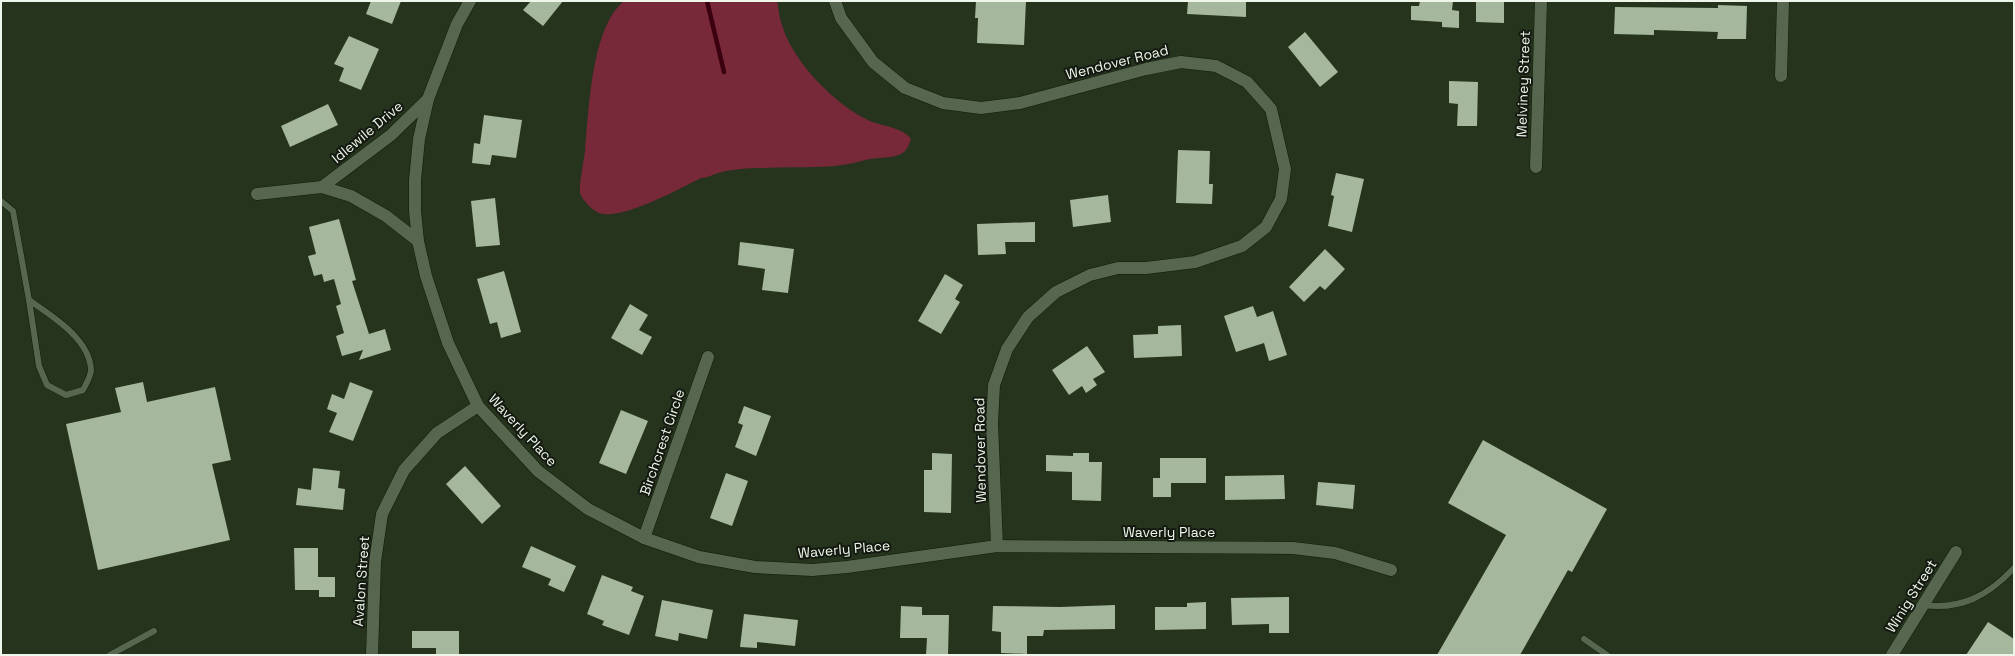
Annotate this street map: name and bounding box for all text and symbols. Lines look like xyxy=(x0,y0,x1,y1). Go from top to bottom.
street label: Melviney Street xyxy=(1512,30,1534,138)
street label: Wendover Road xyxy=(1064,41,1170,83)
street label: Idlewile Drive xyxy=(328,97,406,167)
street label: Birchcrest Circle xyxy=(635,387,689,497)
street label: Waverly Place xyxy=(485,390,561,470)
street label: Wendover Road xyxy=(970,397,990,503)
street label: Waverly Place xyxy=(1123,523,1215,541)
street label: Avalon Street xyxy=(349,535,373,627)
street label: Waverly Place xyxy=(797,536,891,562)
street label: Winig Street xyxy=(1881,556,1941,636)

